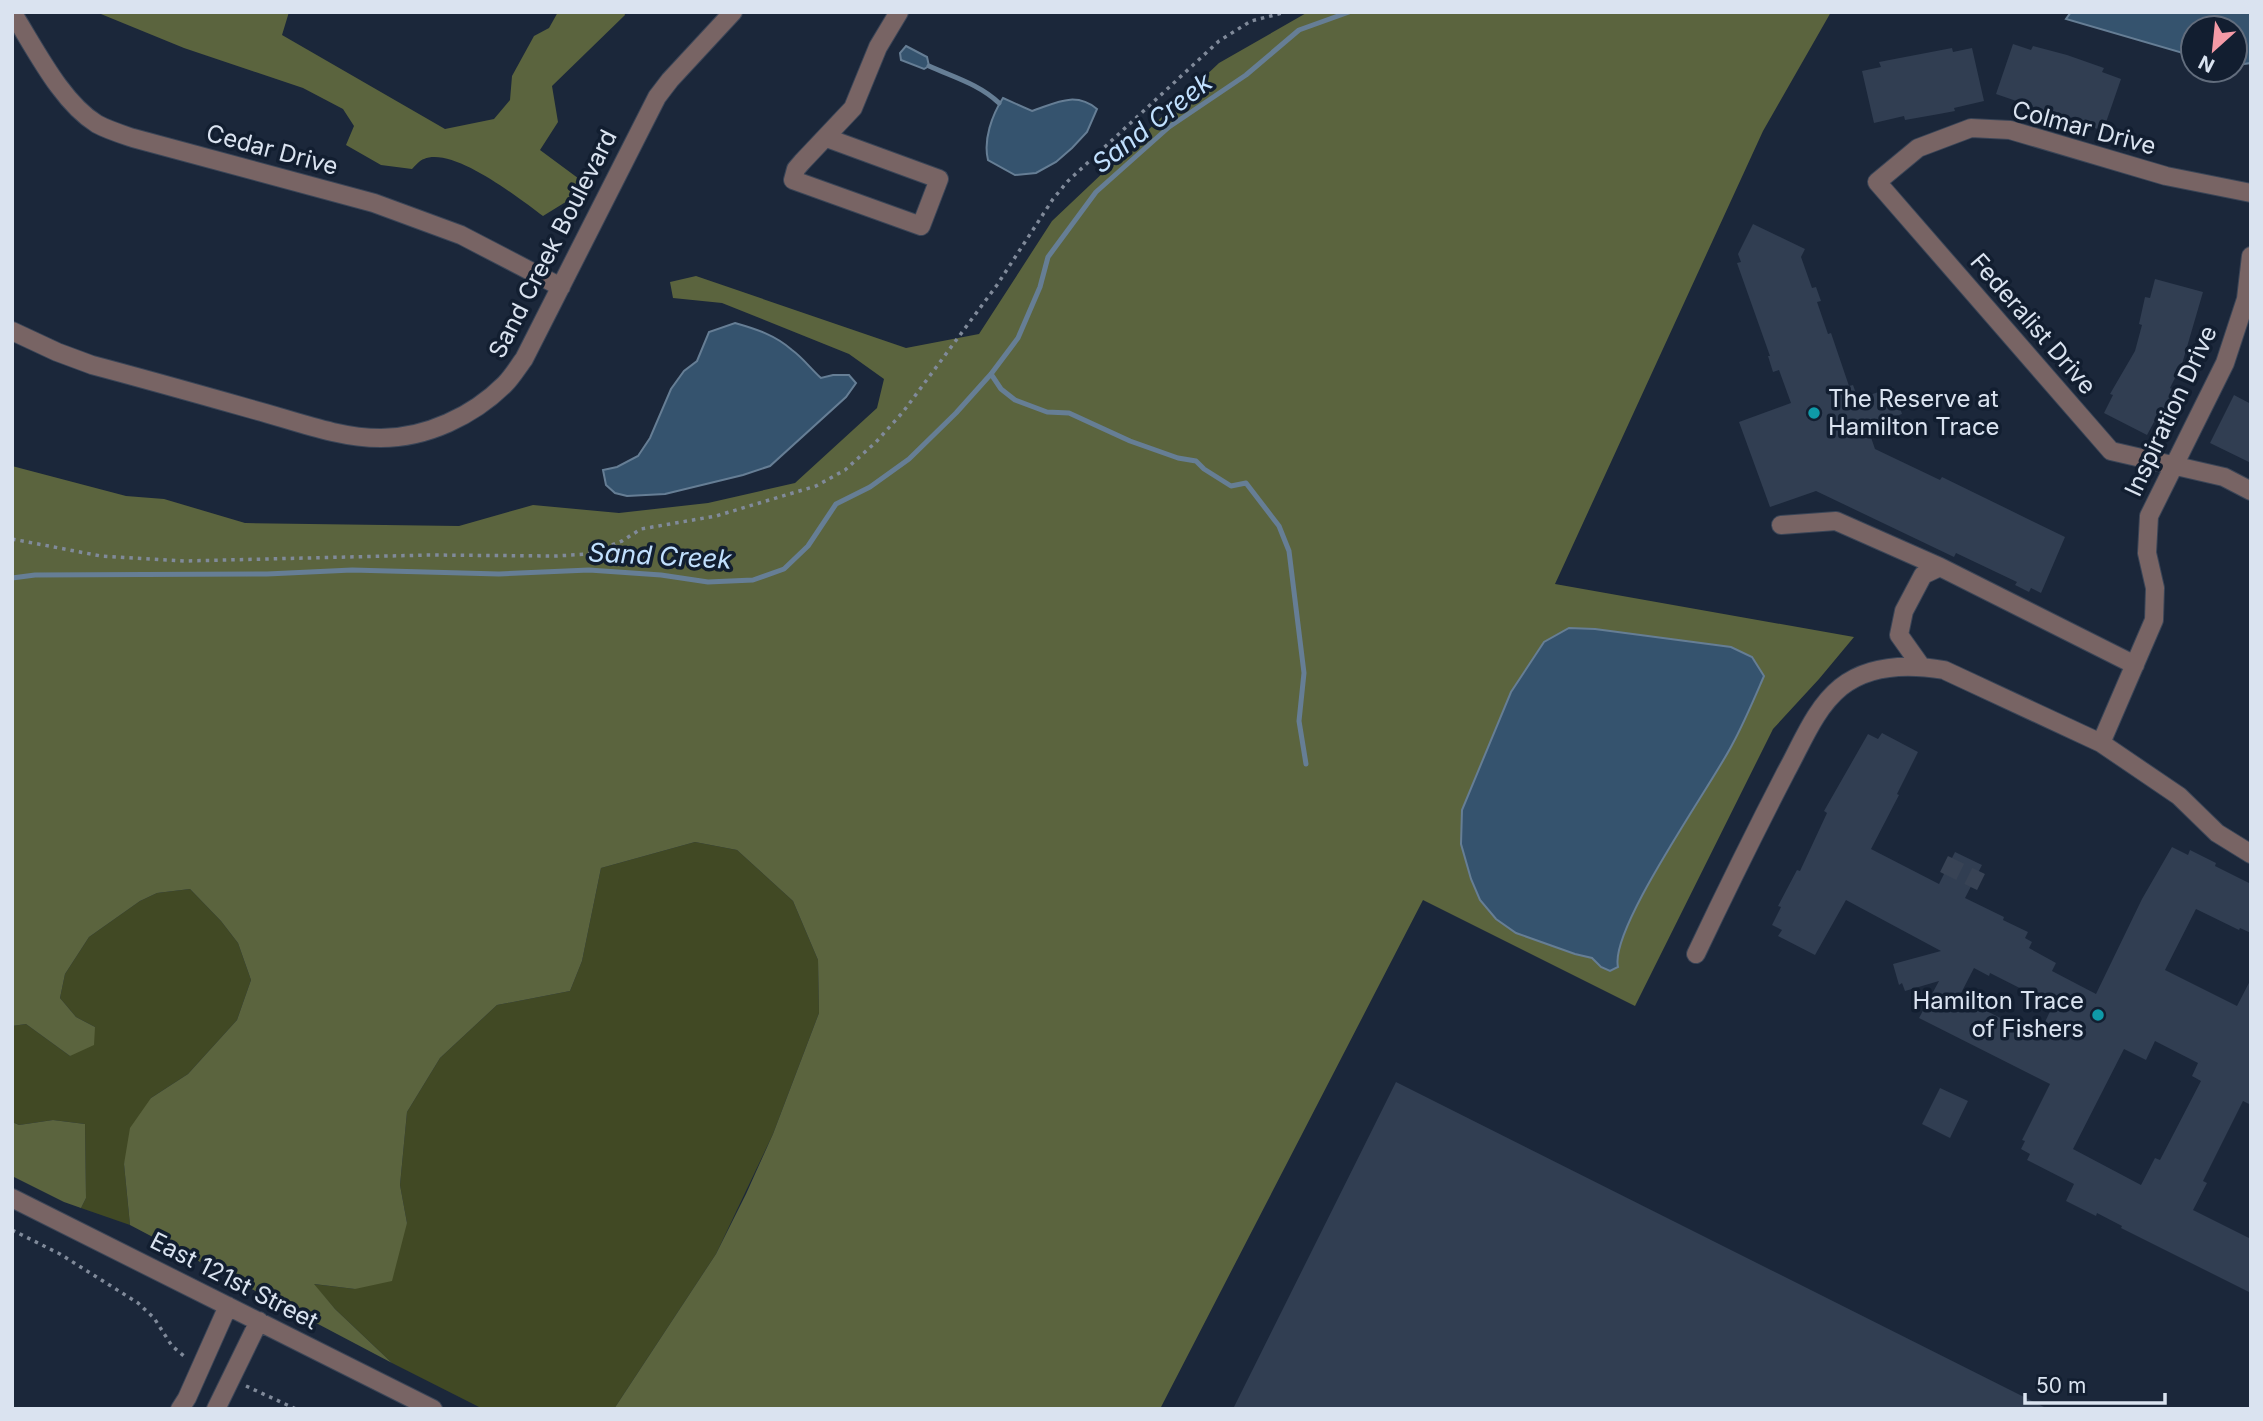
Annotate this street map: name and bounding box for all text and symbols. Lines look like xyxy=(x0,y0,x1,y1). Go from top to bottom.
north arrow xyxy=(2179,14,2249,84)
text: N xyxy=(2195,50,2218,77)
water label: Sand Creek xyxy=(1085,66,1218,179)
street label: Colmar Drive xyxy=(2009,94,2159,161)
street label: Cedar Drive xyxy=(203,118,341,181)
street label: Sand Creek Boulevard xyxy=(482,125,623,363)
street label: Federalist Drive xyxy=(1964,247,2102,400)
street label: Inspiration Drive xyxy=(2118,321,2223,501)
place label: The Reserve at Hamilton Trace xyxy=(1828,384,2000,441)
marker: The Reserve at Hamilton Trace xyxy=(1806,405,1822,421)
water label: Sand Creek xyxy=(587,536,733,575)
place label: Hamilton Trace of Fishers xyxy=(1912,986,2084,1043)
marker: Hamilton Trace of Fishers xyxy=(2090,1007,2106,1023)
street label: East 121st Street xyxy=(146,1226,323,1335)
scale bar xyxy=(2025,1362,2165,1406)
text: 50 m xyxy=(2036,1373,2086,1398)

